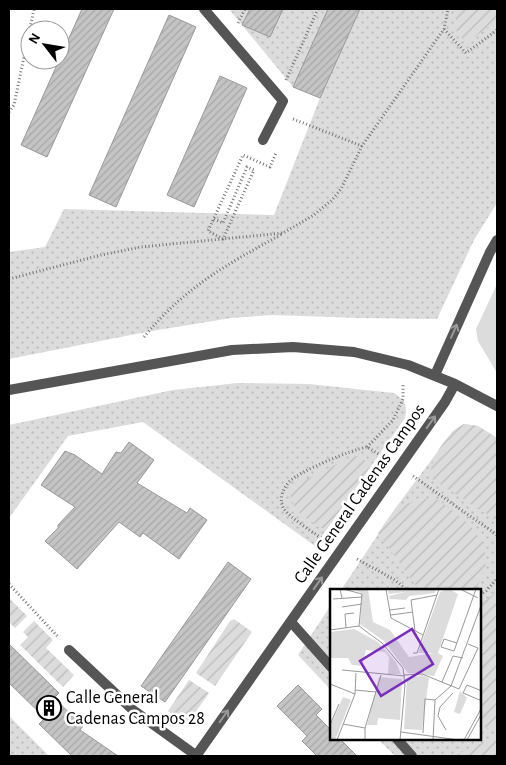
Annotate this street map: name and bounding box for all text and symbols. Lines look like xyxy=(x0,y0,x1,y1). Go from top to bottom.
north arrow xyxy=(20,20,70,70)
text: N xyxy=(26,31,43,47)
one-way arrow xyxy=(450,324,460,339)
street label: Calle General Cadenas Campos xyxy=(291,401,429,587)
one-way arrow xyxy=(426,415,436,429)
one-way arrow xyxy=(313,577,323,591)
inset map xyxy=(330,589,481,740)
place label: Calle General Cadenas Campos 28 xyxy=(66,689,205,728)
building icon: Calle General Cadenas Campos 28 xyxy=(36,695,62,721)
one-way arrow xyxy=(219,710,229,724)

